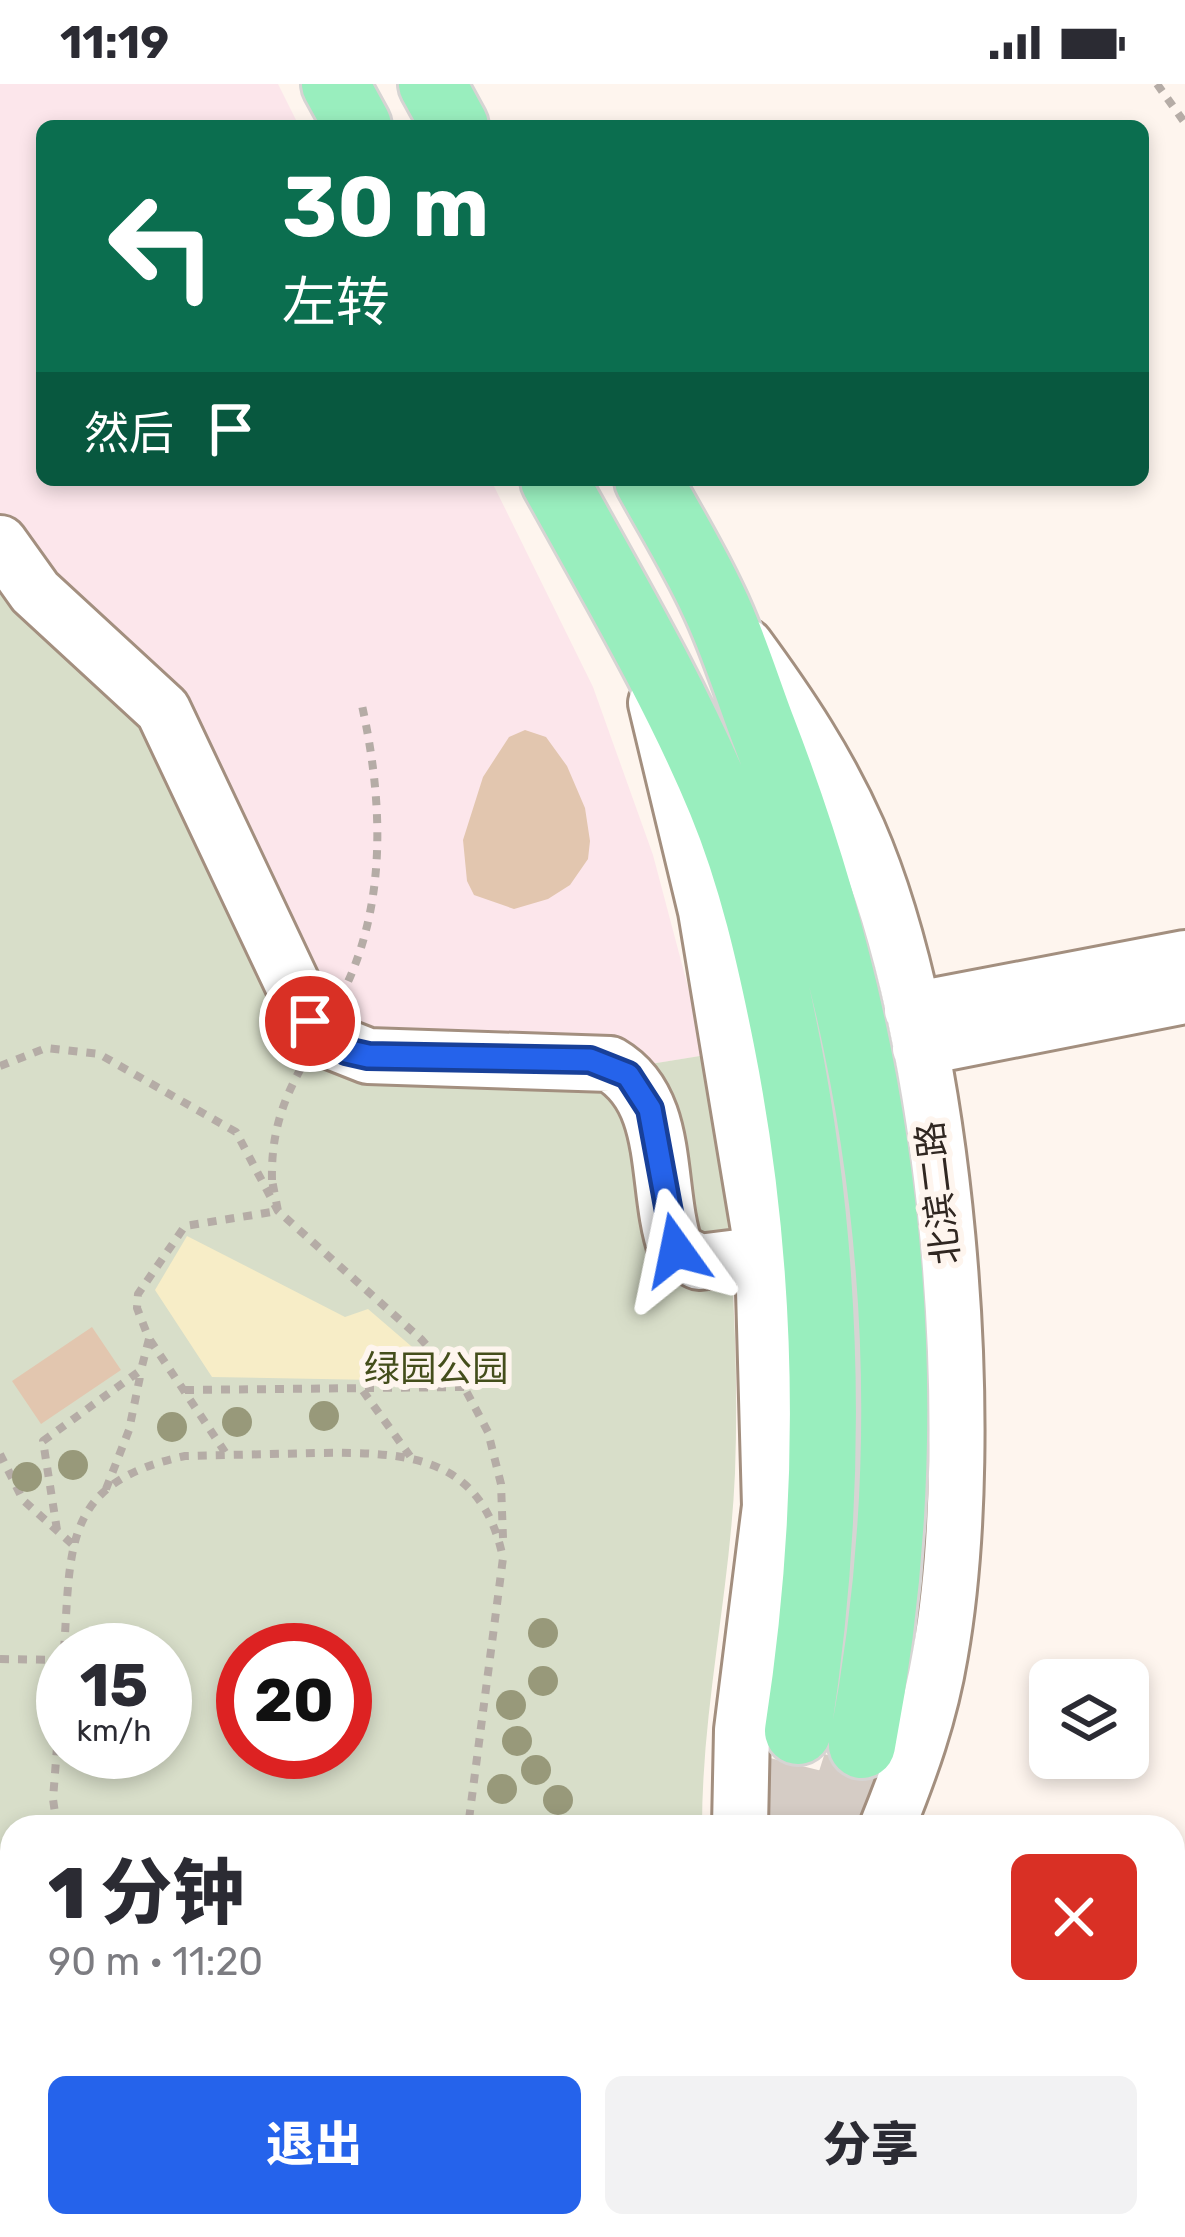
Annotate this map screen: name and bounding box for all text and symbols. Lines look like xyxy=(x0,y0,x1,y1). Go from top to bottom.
text: 11:19 xyxy=(60,16,169,69)
text: 30 m xyxy=(282,157,489,257)
icon: left xyxy=(84,168,240,324)
text: 左转 xyxy=(282,271,390,335)
icon: arrive xyxy=(198,396,264,462)
text: 然后 xyxy=(84,407,174,460)
pin xyxy=(259,970,361,1072)
icon: arrive xyxy=(277,988,343,1054)
street label: 北滨二路 xyxy=(908,1119,968,1267)
position arrow xyxy=(613,1187,739,1313)
park label: 绿园公园 xyxy=(364,1347,508,1390)
speed limit sign: 20 xyxy=(216,1623,372,1779)
text: 15 xyxy=(80,1650,148,1721)
map controls xyxy=(1029,1659,1149,1779)
button: layers xyxy=(1029,1659,1149,1779)
text: km/h xyxy=(77,1713,151,1749)
text: 1 分钟 xyxy=(48,1851,244,1936)
button: close xyxy=(1011,1854,1137,1980)
text: 90 m · 11:20 xyxy=(48,1939,263,1985)
button: 退出 xyxy=(48,2076,581,2214)
button: 分享 xyxy=(605,2076,1137,2214)

